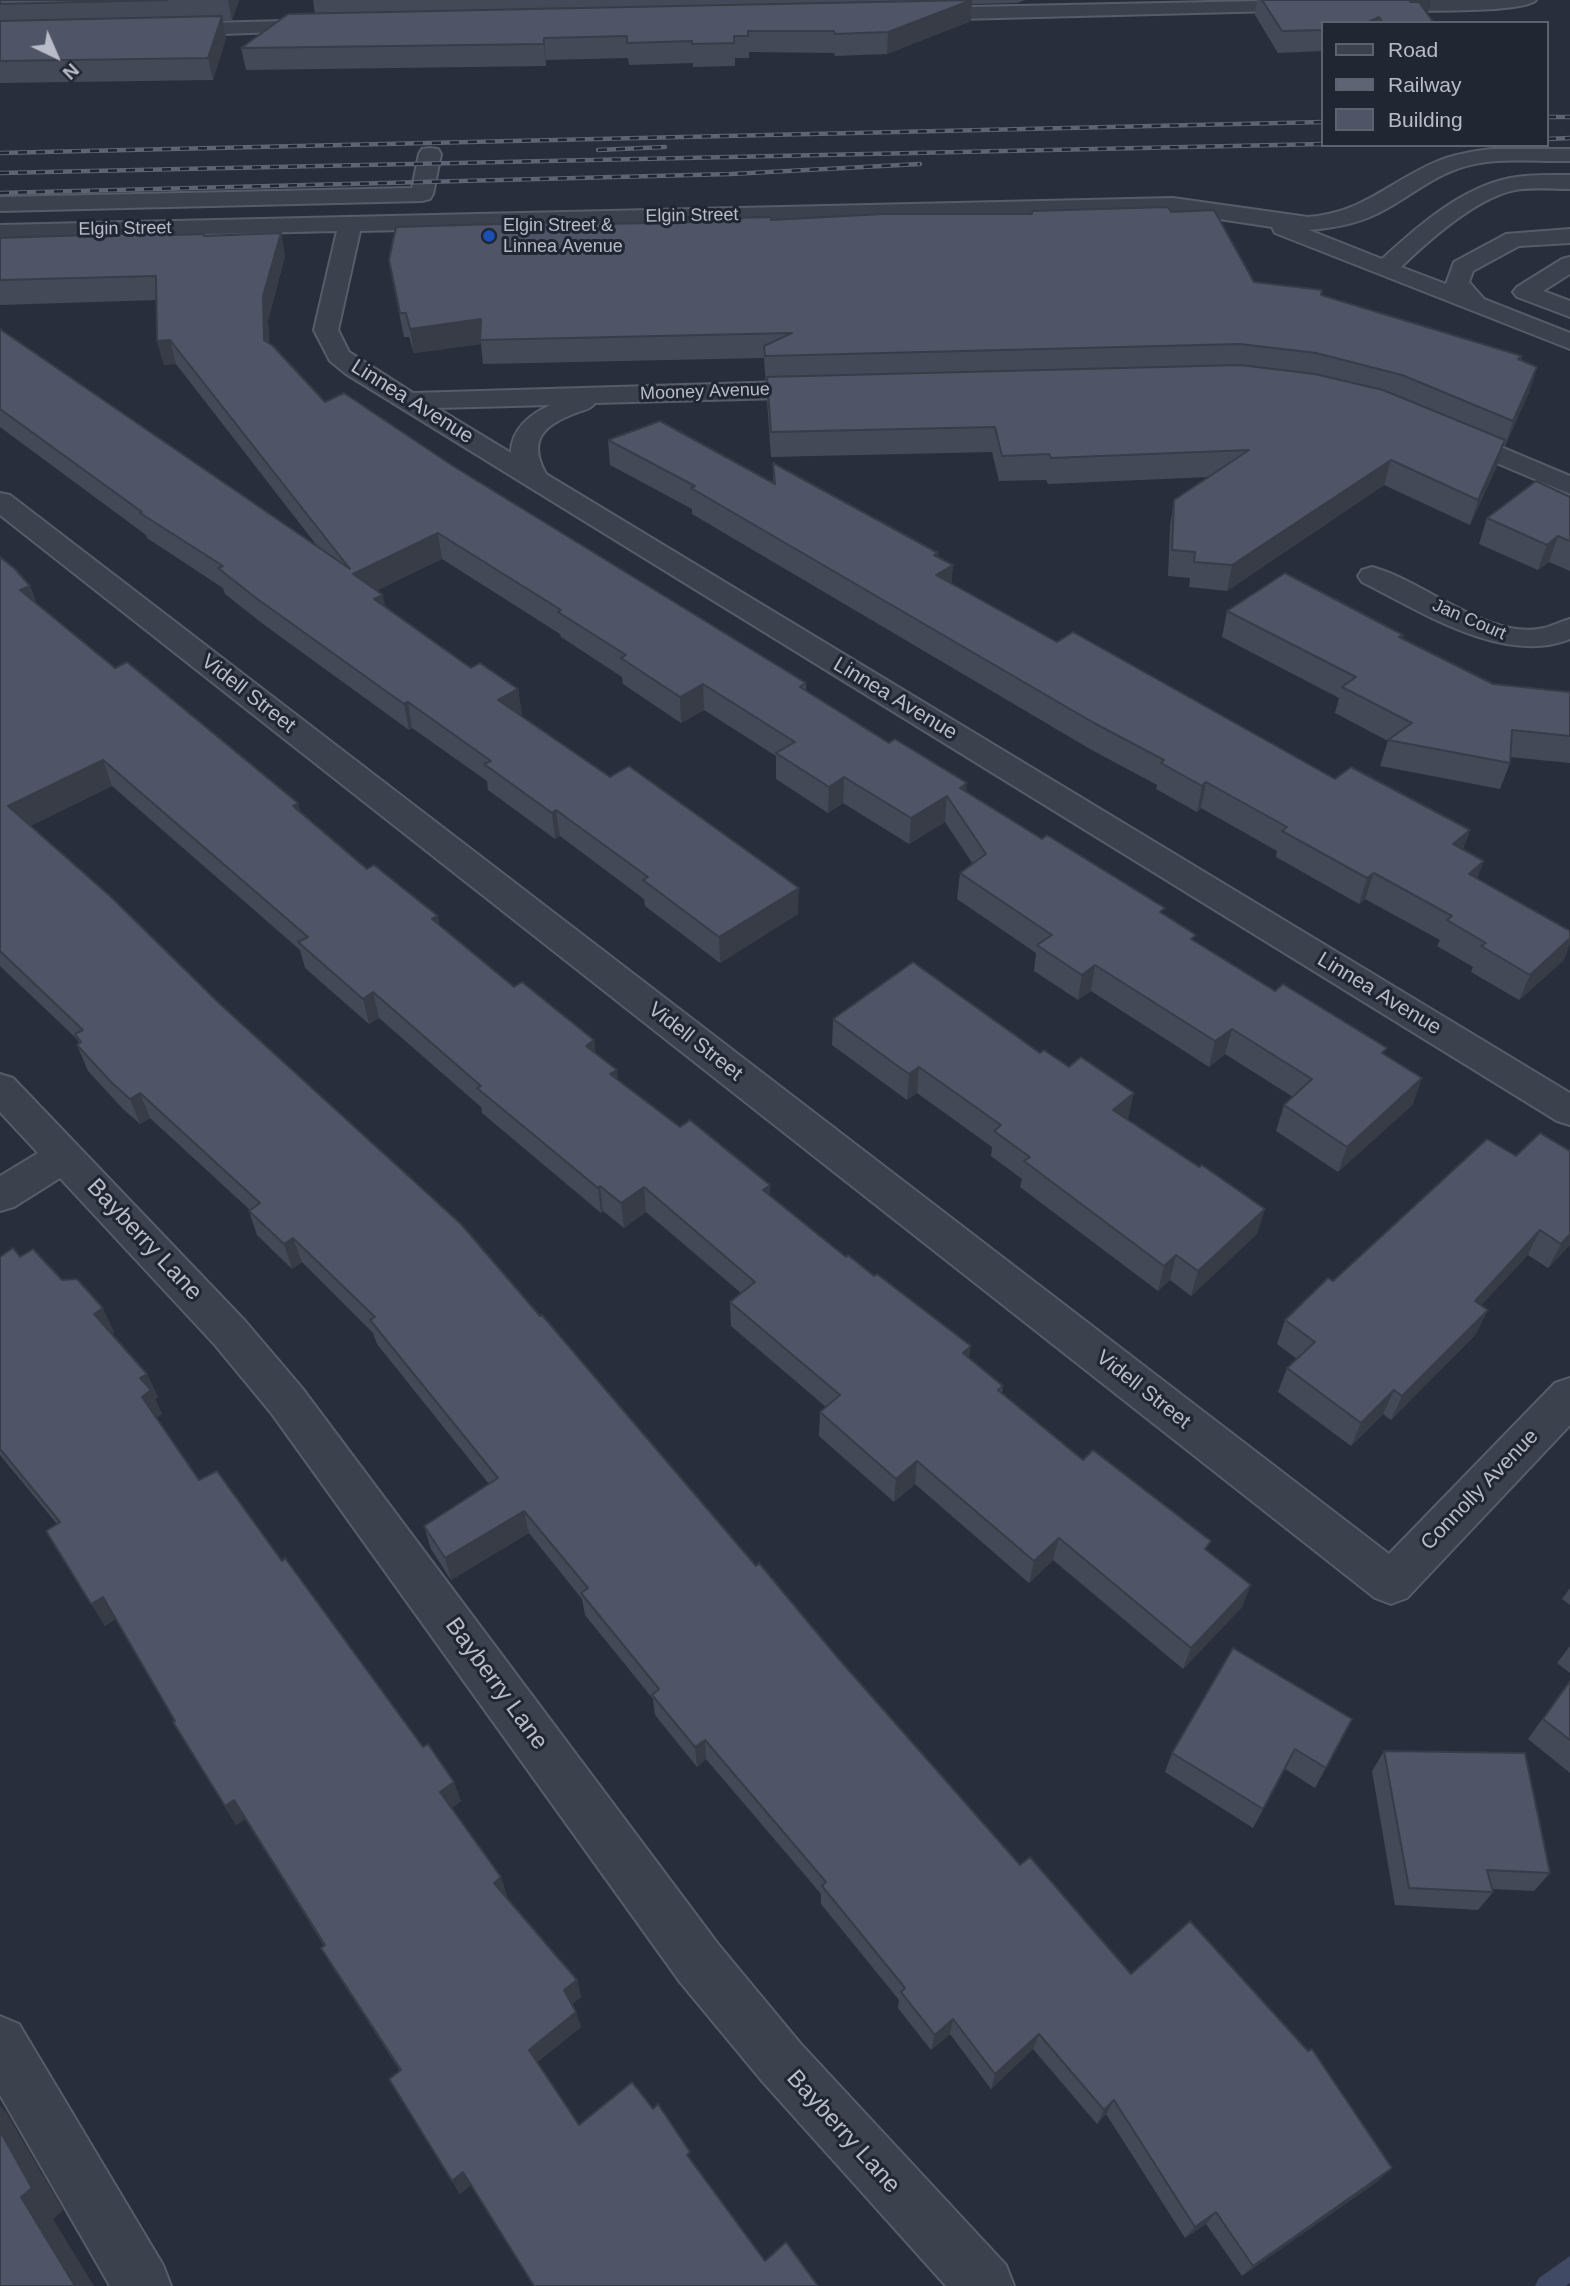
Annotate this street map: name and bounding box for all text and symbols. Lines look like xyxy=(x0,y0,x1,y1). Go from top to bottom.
north arrow xyxy=(21,21,91,91)
legend xyxy=(1322,21,1549,147)
text: Road xyxy=(1388,38,1438,61)
text: N xyxy=(59,59,83,84)
text: Railway xyxy=(1388,73,1462,96)
text: Building xyxy=(1388,108,1463,131)
street label: Elgin Street xyxy=(645,204,739,228)
place label: Elgin Street & Linnea Avenue xyxy=(503,215,623,258)
street label: Elgin Street xyxy=(78,217,172,241)
marker: Elgin Street & Linnea Avenue xyxy=(481,228,497,244)
street label: Linnea Avenue xyxy=(346,354,478,450)
street label: Mooney Avenue xyxy=(640,379,770,405)
street label: Jan Court xyxy=(1429,595,1509,645)
street label: Videll Street xyxy=(196,649,300,739)
street label: Linnea Avenue xyxy=(829,652,961,746)
street label: Linnea Avenue xyxy=(1313,947,1445,1041)
street label: Videll Street xyxy=(643,997,747,1087)
street label: Bayberry Lane xyxy=(80,1173,208,1307)
street label: Videll Street xyxy=(1091,1345,1195,1435)
street label: Connolly Avenue xyxy=(1416,1424,1544,1556)
street label: Bayberry Lane xyxy=(438,1612,554,1756)
street label: Bayberry Lane xyxy=(780,2064,906,2200)

